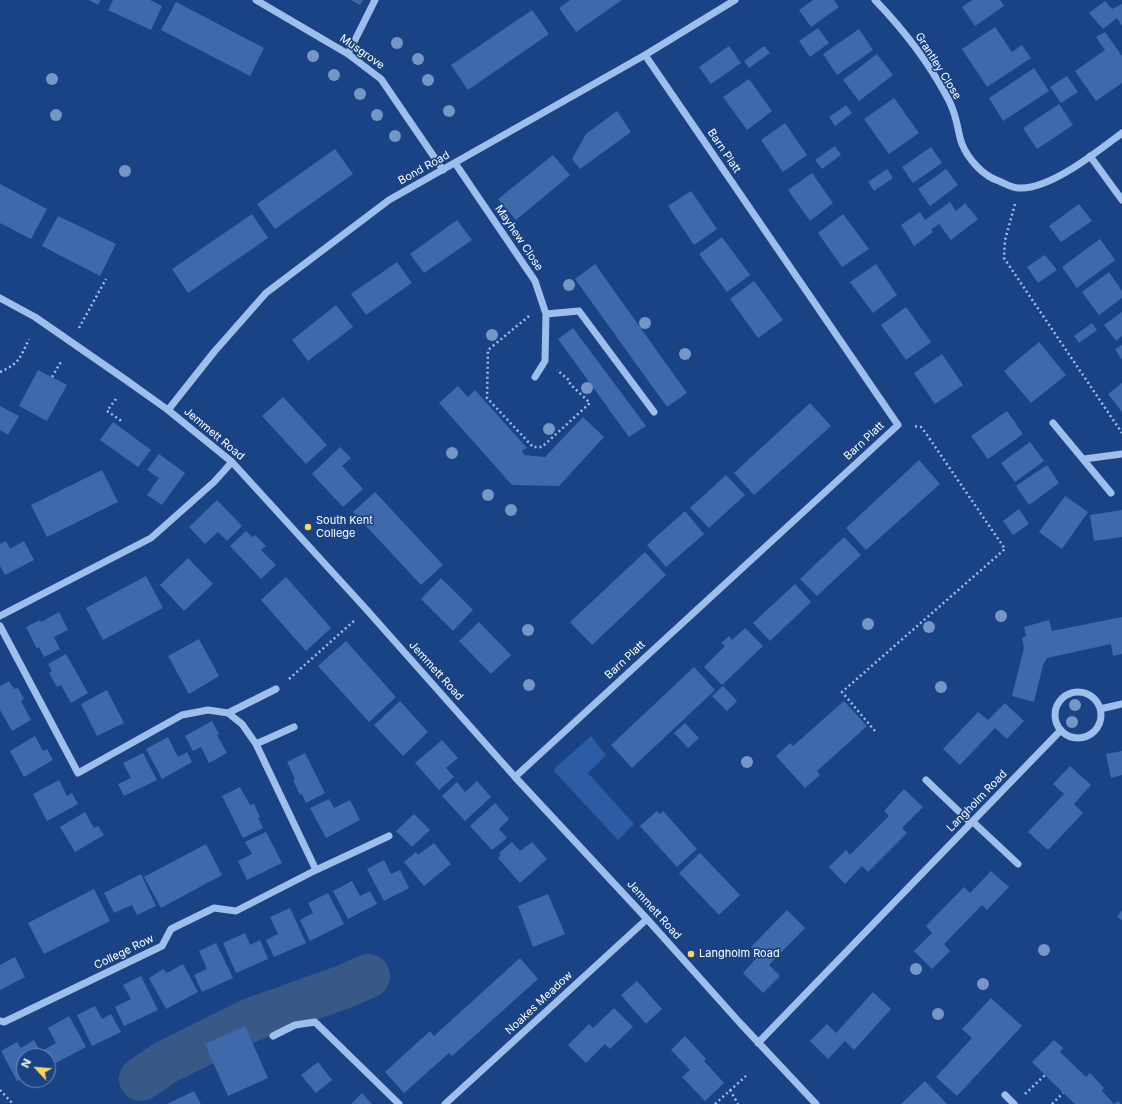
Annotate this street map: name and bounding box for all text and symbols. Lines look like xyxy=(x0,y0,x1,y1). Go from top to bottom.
street label: Grantley Close xyxy=(912,30,964,102)
street label: Musgrove xyxy=(337,32,387,72)
street label: Barn Platt xyxy=(705,127,743,175)
street label: Bond Road xyxy=(396,148,452,188)
street label: Mayhew Close xyxy=(492,203,546,273)
street label: Jemmett Road xyxy=(181,405,247,463)
street label: Barn Platt xyxy=(841,419,887,463)
place label: South Kent College xyxy=(316,514,373,540)
marker: South Kent College xyxy=(303,522,313,532)
street label: Barn Platt xyxy=(602,638,648,682)
street label: Jemmett Road xyxy=(406,639,466,703)
street label: Langholm Road xyxy=(944,767,1010,835)
street label: Jemmett Road xyxy=(624,878,684,942)
street label: College Row xyxy=(92,932,156,972)
place label: Langholm Road xyxy=(699,947,780,961)
marker: Langholm Road xyxy=(686,949,696,959)
street label: Noakes Meadow xyxy=(503,968,575,1038)
north arrow xyxy=(16,1048,56,1088)
text: N xyxy=(18,1056,34,1070)

